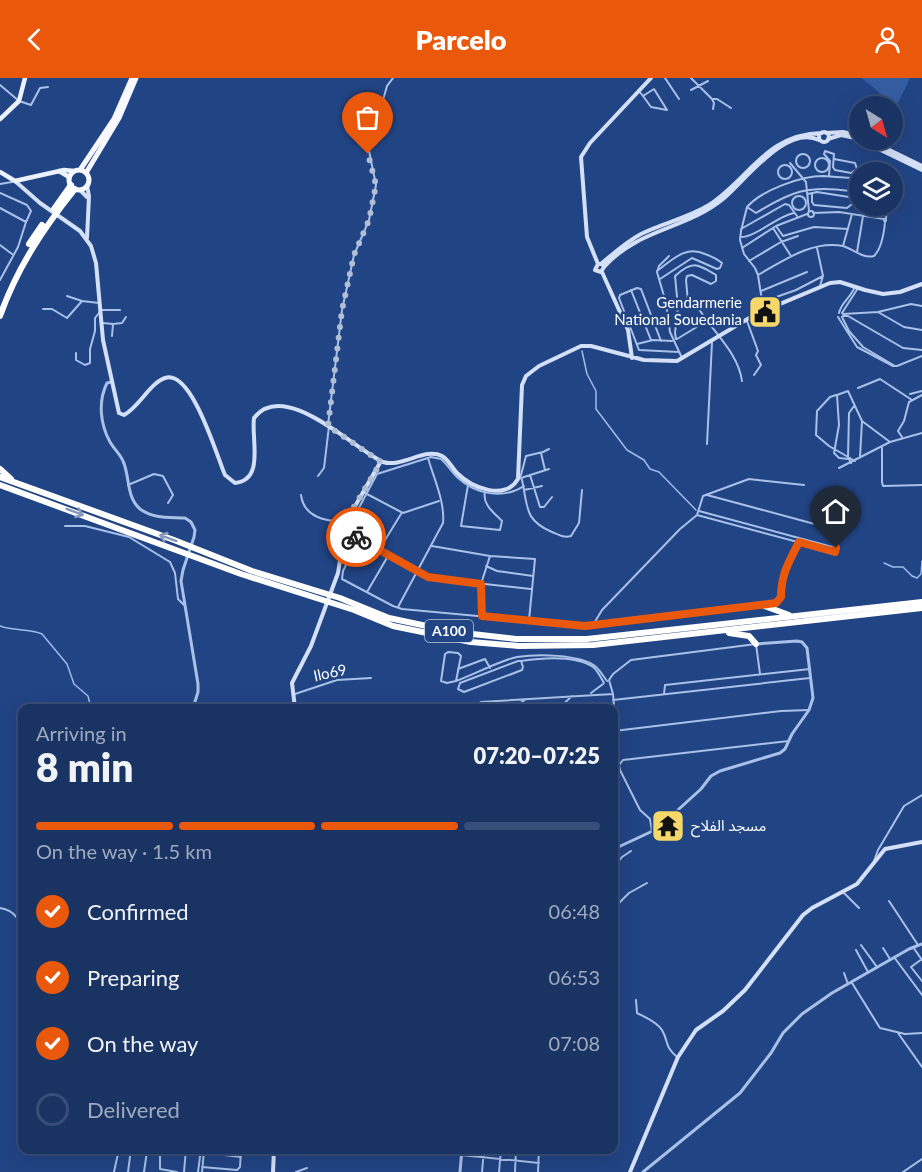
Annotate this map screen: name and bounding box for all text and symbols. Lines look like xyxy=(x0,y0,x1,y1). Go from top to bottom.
icon: back xyxy=(18,23,51,56)
text: Parcelo xyxy=(416,23,506,56)
icon: person xyxy=(871,23,904,56)
pin xyxy=(342,92,393,154)
north arrow xyxy=(849,96,903,150)
map controls xyxy=(849,96,903,216)
icon: bag xyxy=(351,101,384,134)
button: layers xyxy=(849,162,903,216)
place label: Gendarmerie National Souedania xyxy=(614,293,742,328)
public building icon: Gendarmerie National Souedania xyxy=(747,294,783,330)
pin xyxy=(810,486,861,548)
icon: home xyxy=(819,495,852,528)
one-way arrow xyxy=(65,507,83,518)
courier xyxy=(326,507,386,567)
icon: bike xyxy=(340,521,373,554)
one-way arrow xyxy=(159,531,178,542)
road number: A100 xyxy=(425,620,473,642)
street label: Ilo69 xyxy=(312,660,348,684)
text: Arriving in xyxy=(36,721,127,745)
text: 07:20–07:25 xyxy=(474,742,600,769)
text: 8 min xyxy=(36,744,133,790)
temple icon: مسجد الفلاح xyxy=(650,808,686,844)
place label: مسجد الفلاح xyxy=(691,816,766,838)
text: On the way · 1.5 km xyxy=(36,839,212,863)
icon: check xyxy=(36,895,69,928)
text: Confirmed xyxy=(87,898,189,925)
text: 06:48 xyxy=(549,899,600,923)
icon: check xyxy=(36,961,69,994)
text: Preparing xyxy=(87,964,179,991)
text: 06:53 xyxy=(549,965,600,989)
icon: check xyxy=(36,1027,69,1060)
text: On the way xyxy=(87,1030,198,1057)
text: 07:08 xyxy=(549,1031,600,1055)
text: Delivered xyxy=(87,1096,180,1123)

